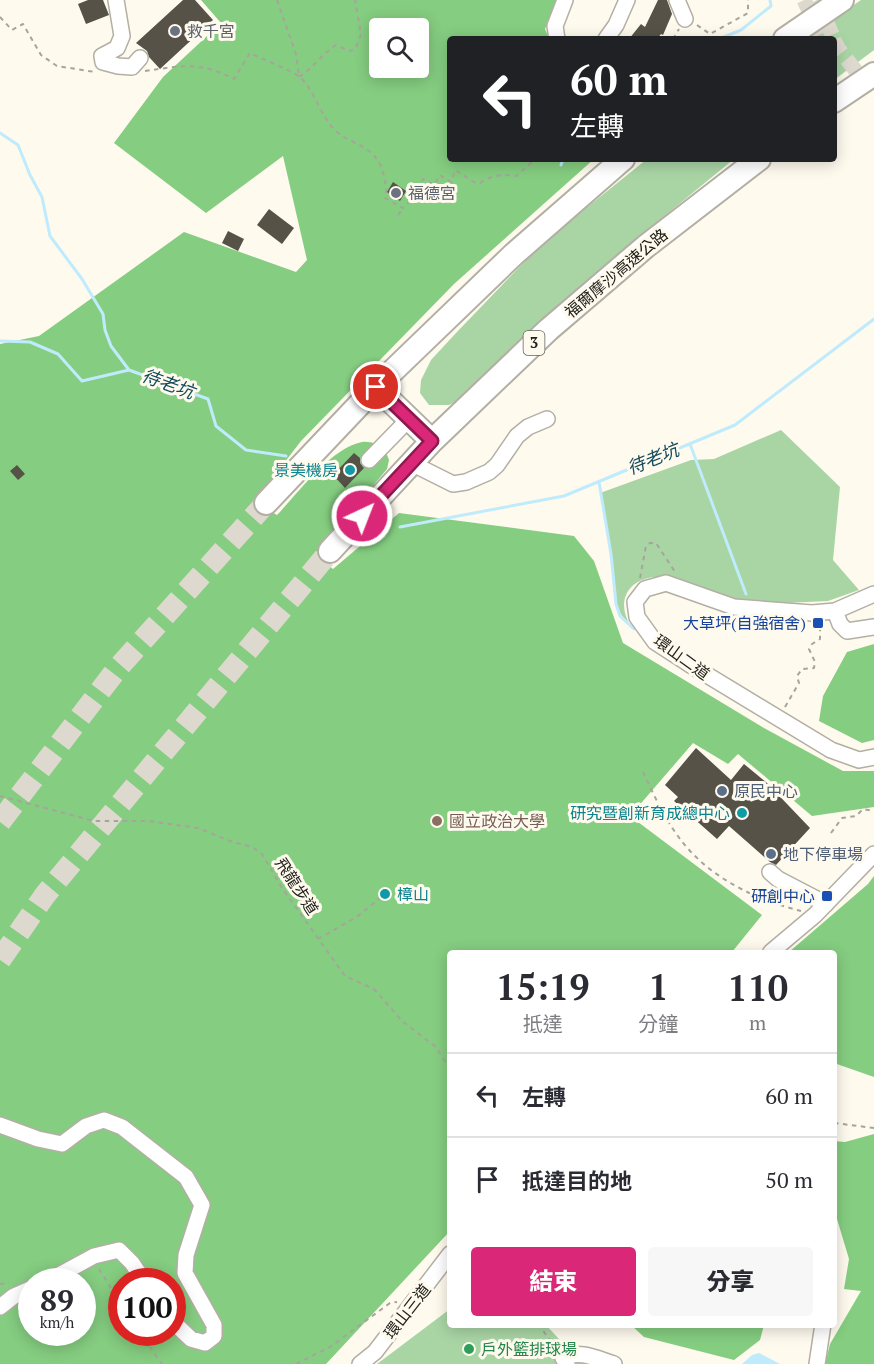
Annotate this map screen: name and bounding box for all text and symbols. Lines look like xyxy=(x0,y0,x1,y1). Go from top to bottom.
map controls xyxy=(369,18,429,78)
button: search xyxy=(369,18,429,78)
place label: 救千宮 xyxy=(187,20,235,42)
marker: 救千宮 xyxy=(168,24,182,38)
text: 60 m xyxy=(570,51,668,107)
icon: left xyxy=(471,60,549,138)
text: 左轉 xyxy=(570,108,624,144)
place label: 福德宮 xyxy=(408,182,456,204)
marker: 福德宮 xyxy=(389,186,403,200)
street label: 福爾摩沙高速公路 xyxy=(560,223,672,323)
road number: 3 xyxy=(524,331,544,355)
pin xyxy=(350,361,401,412)
water label: 待老坑 xyxy=(139,363,201,405)
icon: arrive xyxy=(359,370,392,403)
water label: 待老坑 xyxy=(623,436,685,479)
place label: 景美機房 xyxy=(274,459,338,481)
marker: 景美機房 xyxy=(343,463,357,477)
position arrow xyxy=(330,484,394,548)
place label: 大草坪(自強宿舍) xyxy=(683,612,806,634)
marker: 大草坪(自強宿舍) xyxy=(811,616,825,630)
street label: 環山二道 xyxy=(650,629,714,685)
place label: 原民中心 xyxy=(734,780,798,802)
marker: 原民中心 xyxy=(715,784,729,798)
place label: 研究暨創新育成總中心 xyxy=(570,802,730,824)
marker: 研究暨創新育成總中心 xyxy=(735,806,749,820)
place label: 國立政治大學 xyxy=(449,810,545,832)
marker: 國立政治大學 xyxy=(430,814,444,828)
place label: 地下停車場 xyxy=(783,843,863,865)
marker: 地下停車場 xyxy=(764,847,778,861)
street label: 飛龍步道 xyxy=(270,853,324,919)
place label: 樟山 xyxy=(397,883,429,905)
place label: 研創中心 xyxy=(751,885,815,907)
marker: 樟山 xyxy=(378,887,392,901)
marker: 研創中心 xyxy=(820,889,834,903)
text: 15:19 xyxy=(496,963,590,1010)
text: 1 xyxy=(648,963,669,1010)
text: 110 xyxy=(727,964,788,1011)
text: m xyxy=(749,1009,766,1036)
text: 抵達 xyxy=(523,1010,563,1037)
text: 分鐘 xyxy=(638,1010,678,1037)
icon: left xyxy=(471,1079,504,1112)
text: 60 m xyxy=(765,1081,813,1110)
text: 左轉 xyxy=(522,1082,566,1111)
icon: arrive xyxy=(471,1163,504,1196)
text: 50 m xyxy=(765,1165,813,1194)
text: 抵達目的地 xyxy=(522,1166,632,1195)
button: 結束 xyxy=(471,1247,636,1316)
button: 分享 xyxy=(648,1247,813,1316)
speed limit sign: 100 xyxy=(108,1268,186,1346)
street label: 環山三道 xyxy=(379,1279,435,1343)
text: 89 xyxy=(40,1280,74,1320)
text: km/h xyxy=(40,1312,74,1332)
place label: 戶外籃排球場 xyxy=(481,1338,577,1360)
marker: 戶外籃排球場 xyxy=(462,1342,476,1356)

